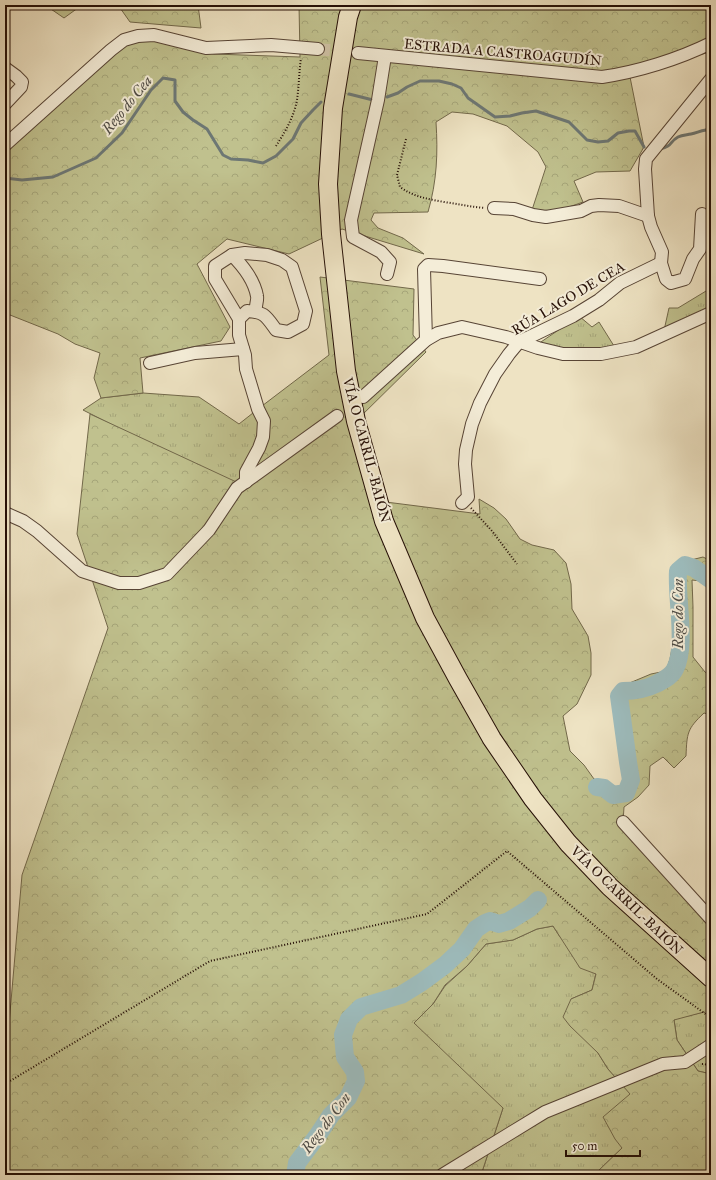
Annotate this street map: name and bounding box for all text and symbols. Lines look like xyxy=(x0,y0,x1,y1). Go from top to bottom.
street label: ESTRADA A CASTROAGUDÍN xyxy=(403,33,603,70)
water label: Rego do Cea xyxy=(97,72,156,139)
street label: RÚA LAGO DE CEA xyxy=(508,256,628,339)
street label: VÍA O CARRIL-BAIÓN xyxy=(339,374,396,525)
water label: Rego do Con xyxy=(669,579,687,650)
street label: VÍA O CARRIL-BAIÓN xyxy=(566,840,688,958)
water label: Rego do Con xyxy=(297,1089,355,1157)
scale bar xyxy=(566,1132,640,1158)
text: 50 m xyxy=(572,1139,597,1153)

